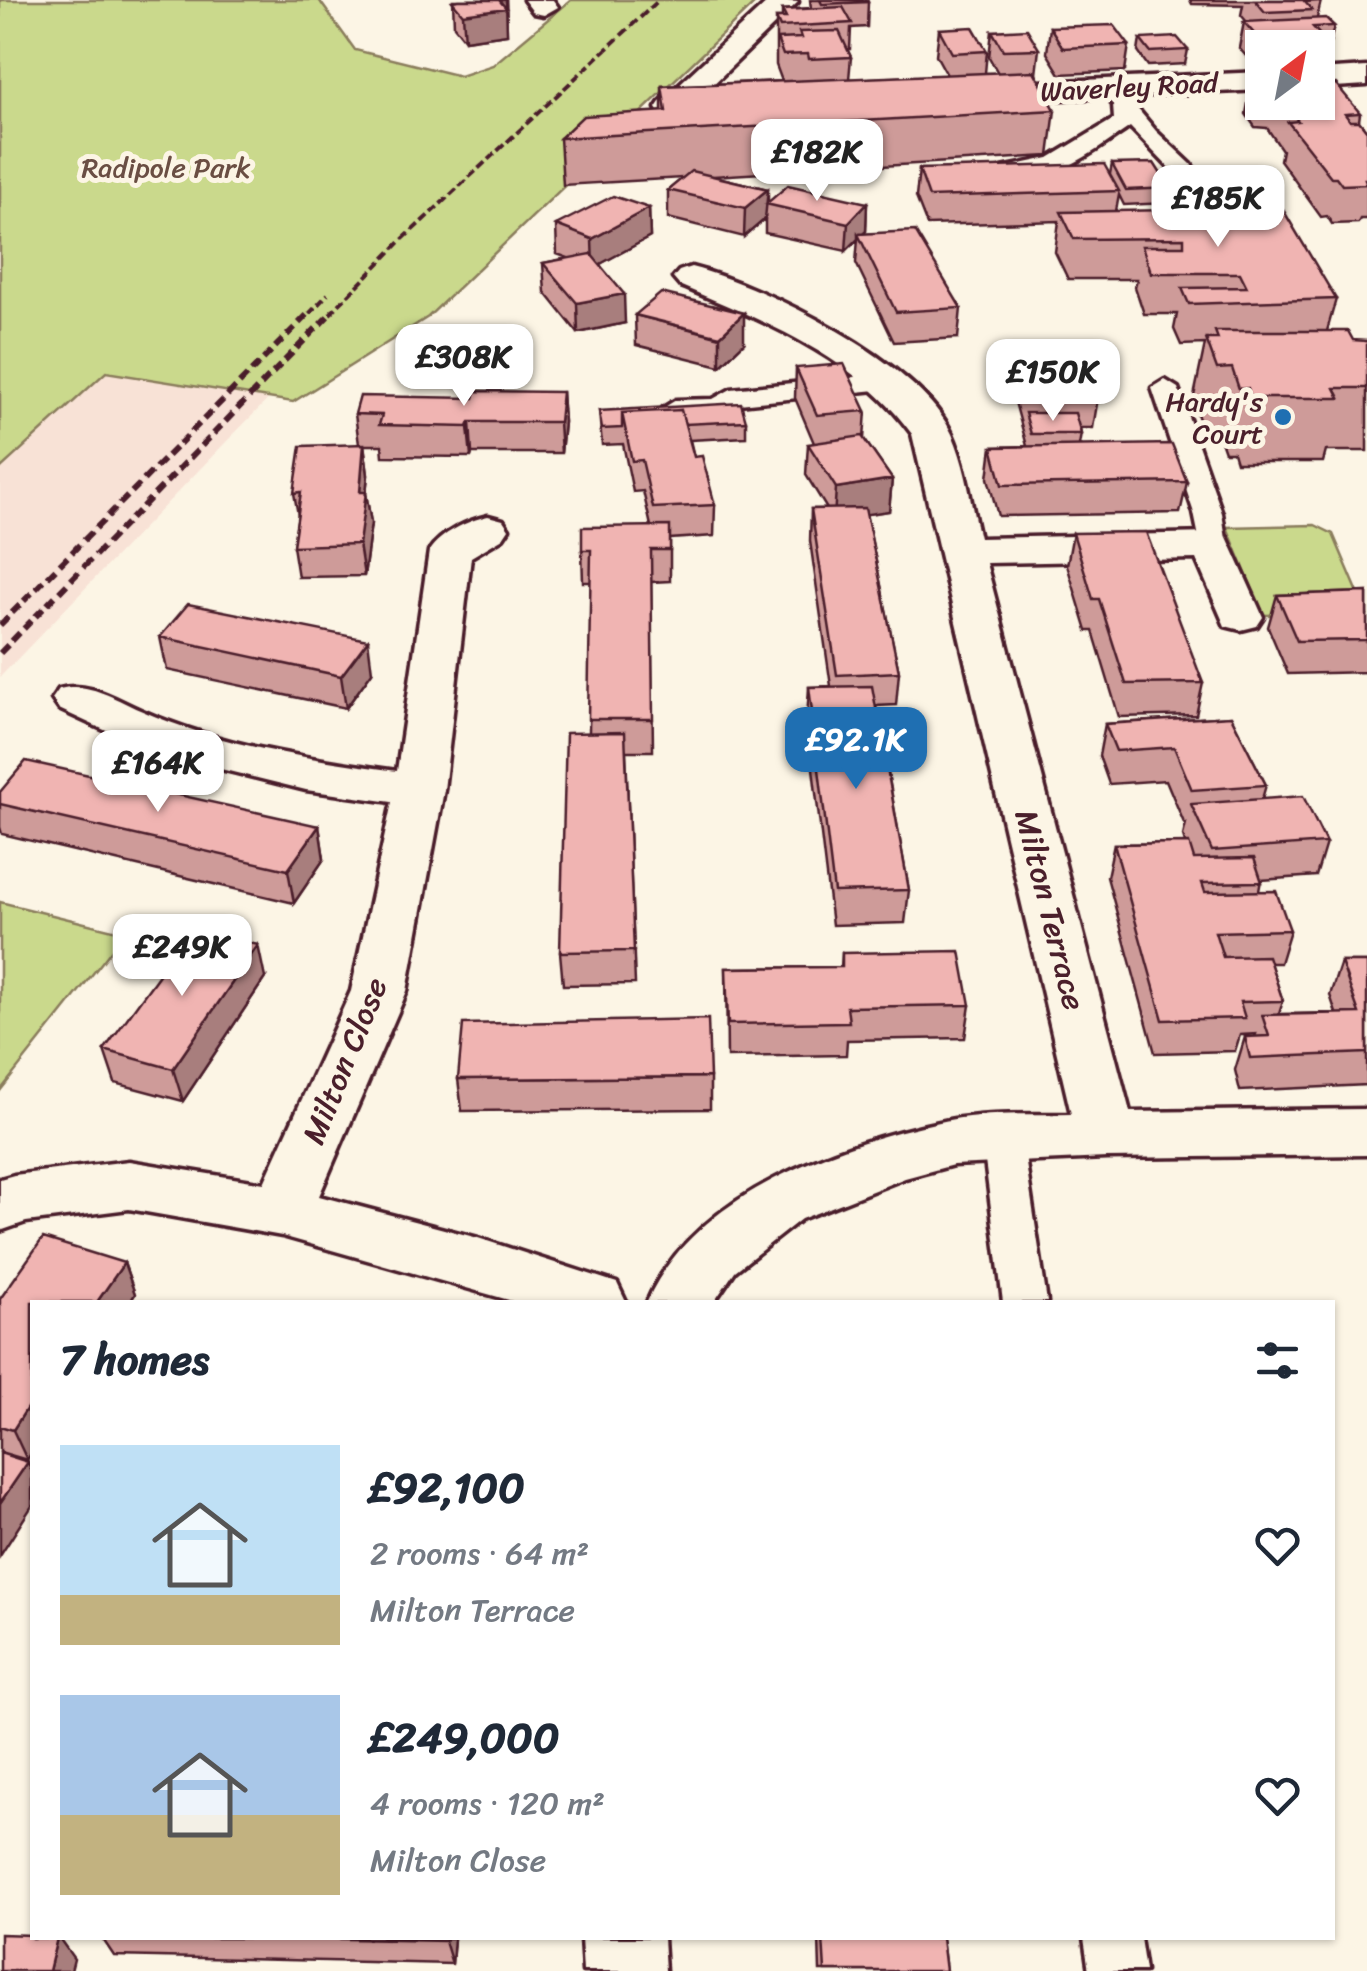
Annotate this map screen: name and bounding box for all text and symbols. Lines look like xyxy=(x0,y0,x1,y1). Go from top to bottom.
north arrow xyxy=(1245,30,1335,120)
map controls xyxy=(1245,30,1335,120)
street label: Waverley Road xyxy=(1039,58,1221,116)
pin: £182K xyxy=(747,119,887,204)
text: £182K xyxy=(773,123,861,180)
park label: Radipole Park xyxy=(81,143,251,192)
pin: £185K xyxy=(1148,165,1288,250)
text: £185K xyxy=(1174,169,1263,226)
pin: £308K xyxy=(394,324,534,409)
text: £308K xyxy=(417,328,511,385)
pin: £150K xyxy=(983,339,1123,424)
text: £150K xyxy=(1008,343,1098,400)
place label: Hardy's Court xyxy=(1165,377,1263,458)
marker: Hardy's Court xyxy=(1272,406,1294,428)
pin: £92.1K xyxy=(775,707,937,792)
text: £92.1K xyxy=(807,711,905,768)
pin: £164K xyxy=(88,730,228,815)
text: £164K xyxy=(114,734,202,791)
street label: Milton Terrace xyxy=(998,804,1102,1016)
pin: £249K xyxy=(112,914,252,999)
text: £249K xyxy=(135,918,229,975)
street label: Milton Close xyxy=(286,969,404,1153)
text: 7 homes xyxy=(60,1323,209,1397)
icon: filters xyxy=(1250,1333,1305,1388)
text: £92,100 xyxy=(370,1451,525,1525)
icon: home xyxy=(140,1485,260,1605)
icon: heart xyxy=(1250,1518,1305,1573)
text: 2 rooms · 64 m² xyxy=(370,1525,589,1582)
text: Milton Terrace xyxy=(370,1582,575,1639)
text: £249,000 xyxy=(370,1701,559,1775)
icon: home xyxy=(140,1735,260,1855)
icon: heart xyxy=(1250,1768,1305,1823)
text: 4 rooms · 120 m² xyxy=(370,1775,605,1832)
text: Milton Close xyxy=(370,1832,546,1889)

